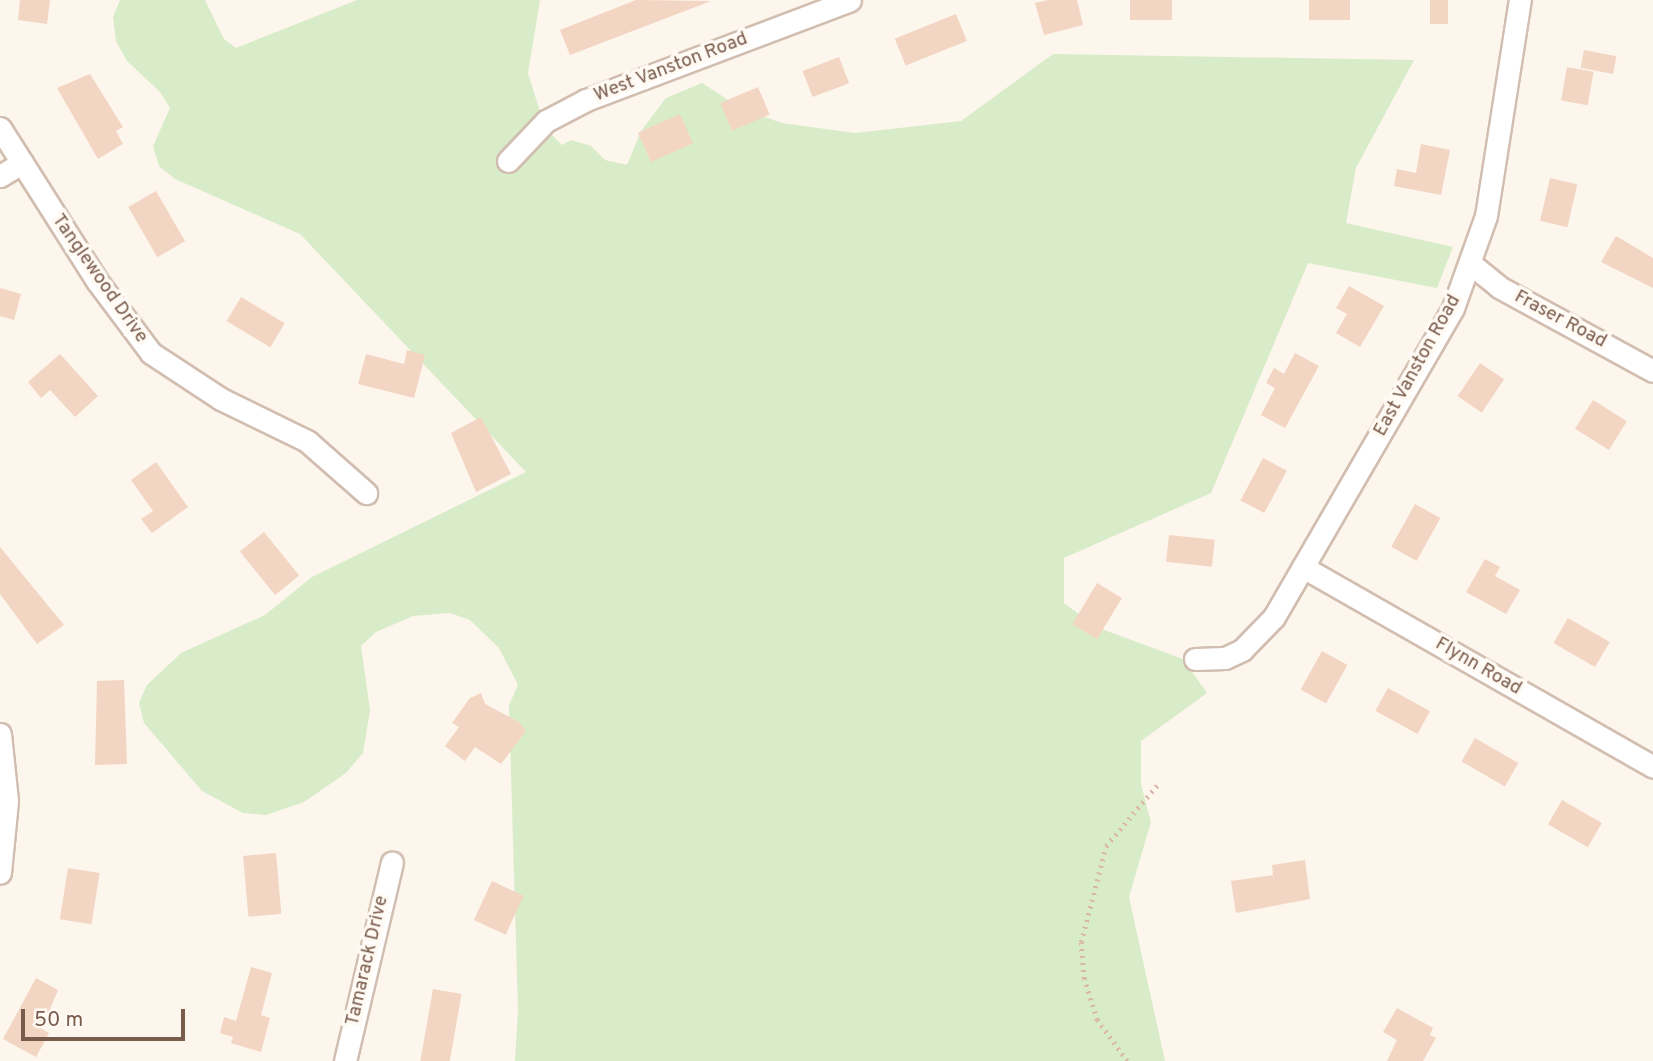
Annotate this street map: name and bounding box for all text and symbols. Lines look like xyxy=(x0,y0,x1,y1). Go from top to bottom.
street label: West Vanston Road xyxy=(591,28,751,108)
street label: Tanglewood Drive xyxy=(46,210,152,348)
street label: Fraser Road xyxy=(1510,286,1610,354)
street label: East Vanston Road xyxy=(1369,291,1467,441)
street label: Flynn Road xyxy=(1431,633,1525,701)
street label: Tamarack Drive xyxy=(342,894,394,1028)
scale bar xyxy=(24,995,189,1038)
text: 50 m xyxy=(34,1007,83,1034)

